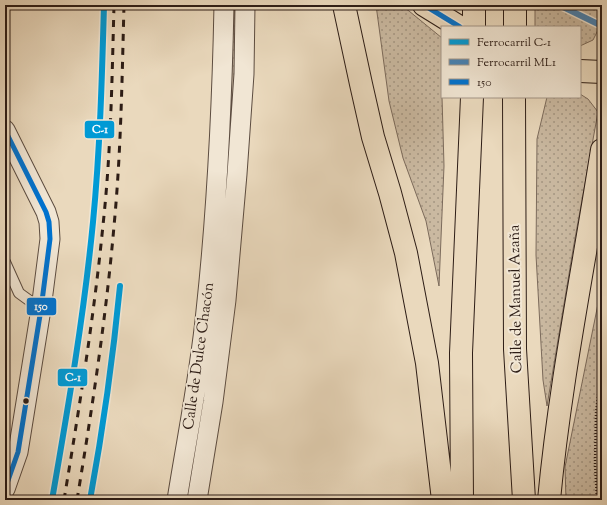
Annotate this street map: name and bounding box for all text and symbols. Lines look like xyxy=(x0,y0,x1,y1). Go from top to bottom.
legend xyxy=(441,26,581,98)
text: Ferrocarril C-1 xyxy=(477,34,551,52)
text: Ferrocarril ML1 xyxy=(477,54,556,72)
text: 150 xyxy=(477,74,492,92)
line badge: C-1 xyxy=(84,120,115,139)
text: C-1 xyxy=(92,122,108,138)
street label: Calle de Manuel Azaña xyxy=(505,224,528,373)
street label: Calle de Dulce Chacón xyxy=(179,281,220,431)
line badge: 150 xyxy=(26,297,57,316)
text: 150 xyxy=(33,299,48,315)
line badge: C-1 xyxy=(57,368,88,387)
text: C-1 xyxy=(65,370,81,386)
unlabelled marker xyxy=(21,396,31,406)

